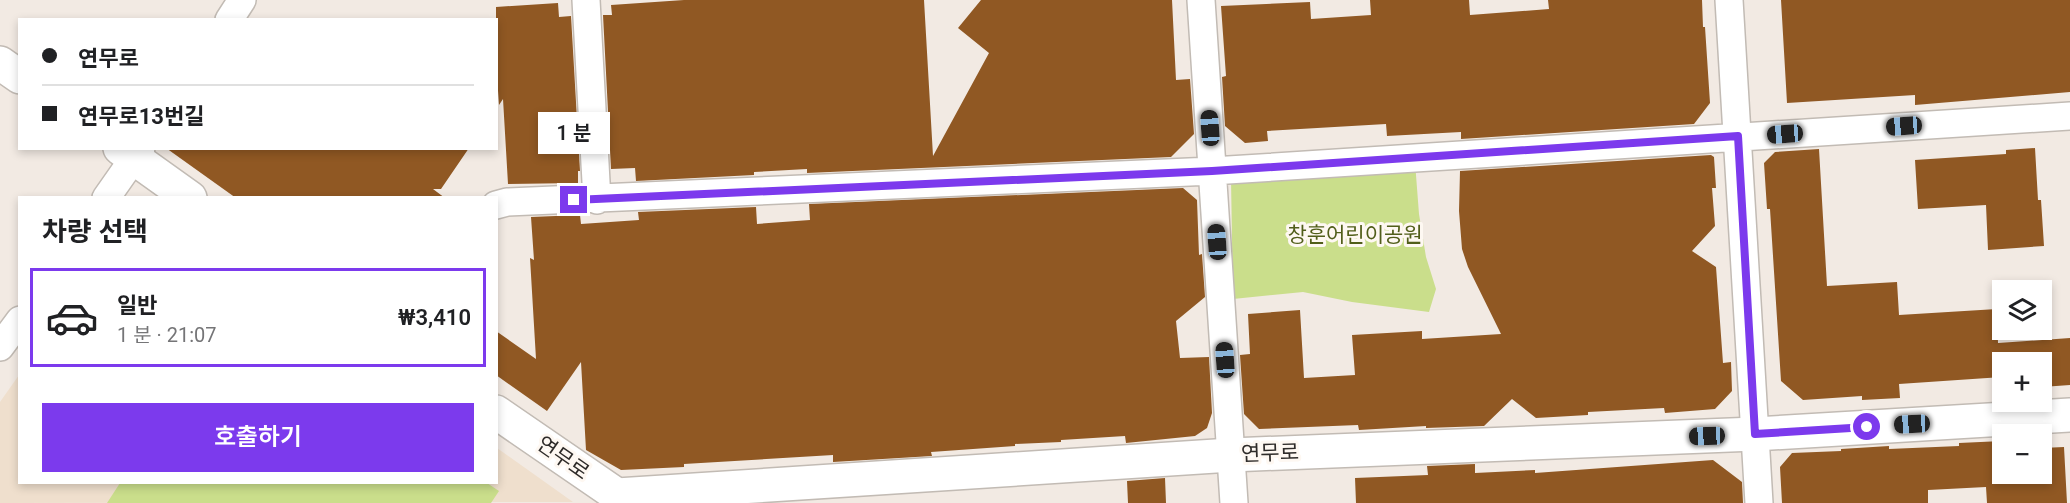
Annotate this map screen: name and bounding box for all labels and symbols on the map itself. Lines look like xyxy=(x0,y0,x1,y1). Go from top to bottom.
car xyxy=(1200,109,1220,147)
callout: 1 분 xyxy=(538,113,610,155)
car xyxy=(1885,116,1923,136)
car xyxy=(1766,124,1804,144)
route end xyxy=(560,186,587,213)
car xyxy=(1207,223,1227,261)
park label: 창훈어린이공원 xyxy=(1287,223,1423,247)
car xyxy=(1215,341,1235,379)
route start xyxy=(1853,413,1880,440)
car xyxy=(1894,414,1930,434)
car xyxy=(1689,426,1725,446)
street label: 연무로 xyxy=(532,432,594,484)
street label: 연무로 xyxy=(1241,440,1299,466)

